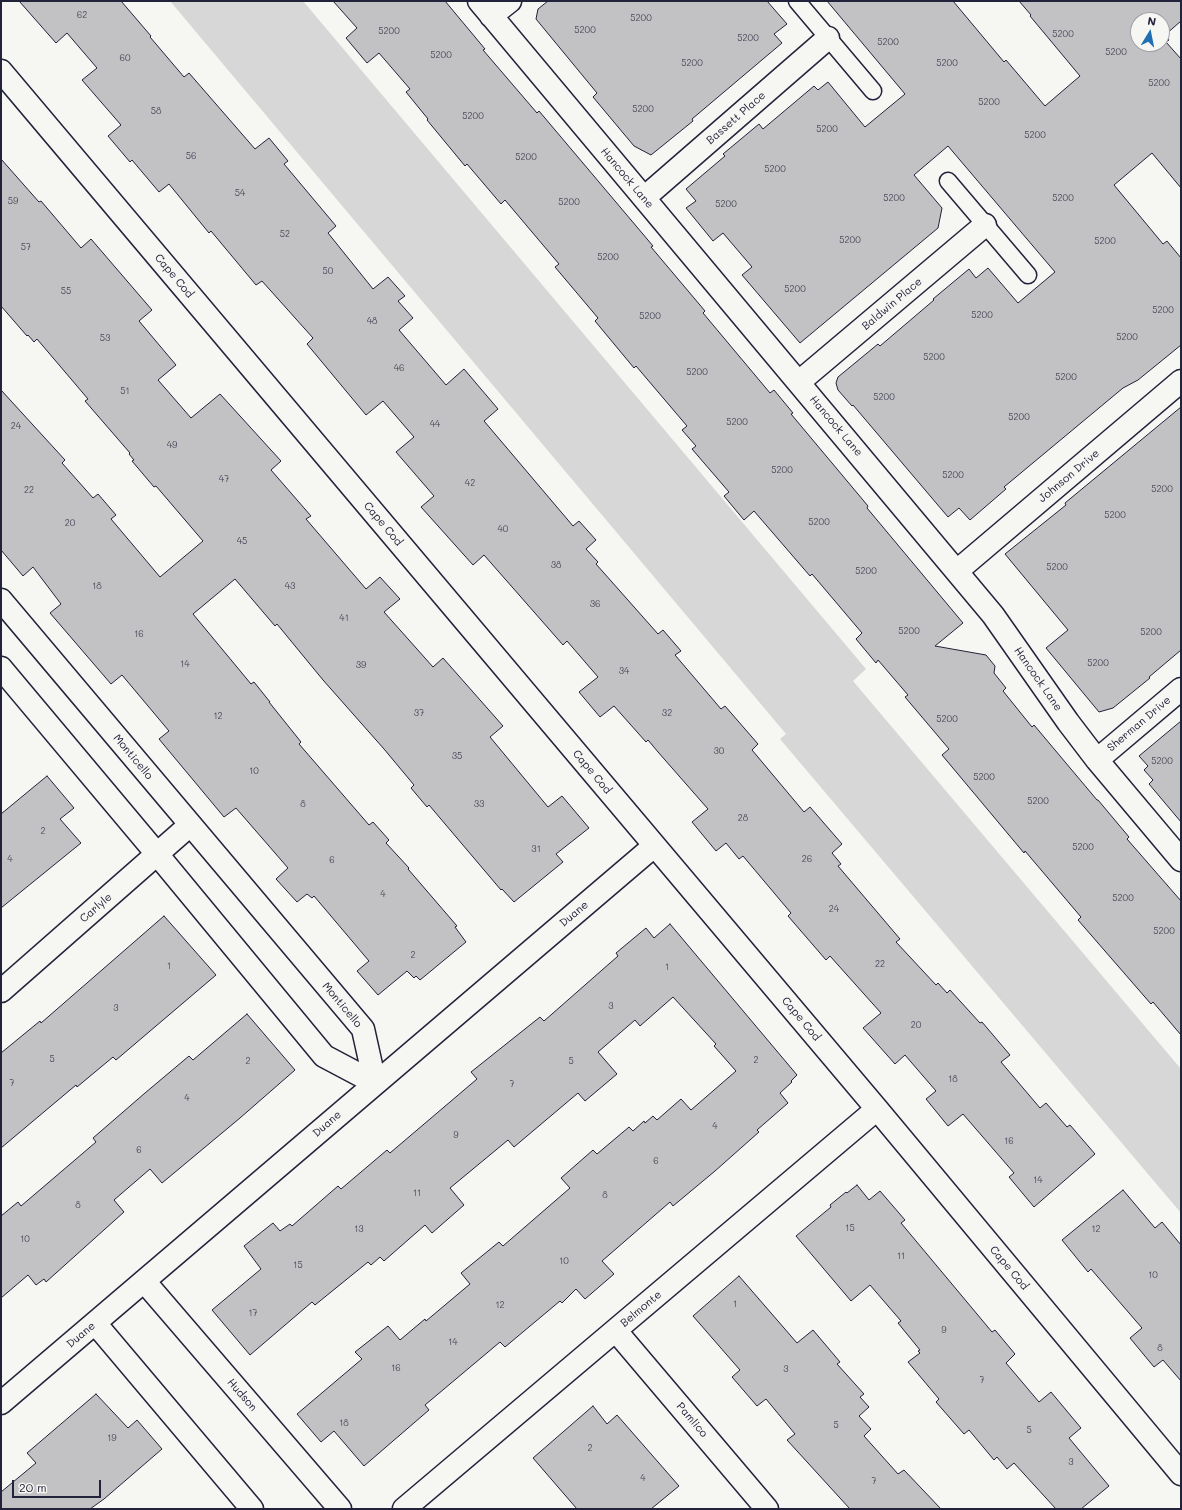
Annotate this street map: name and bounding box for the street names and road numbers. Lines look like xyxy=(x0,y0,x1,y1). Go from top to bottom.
street label: Bassett Place xyxy=(704,89,768,147)
street label: Hancock Lane xyxy=(598,145,656,211)
street label: Cape Cod xyxy=(152,251,196,301)
street label: Baldwin Place xyxy=(859,275,925,333)
street label: Hancock Lane xyxy=(807,393,865,459)
street label: Johnson Drive xyxy=(1036,447,1102,505)
street label: Cape Cod xyxy=(361,499,405,549)
street label: Hancock Lane xyxy=(1011,644,1065,714)
street label: Sherman Drive xyxy=(1104,694,1174,754)
street label: Monticello xyxy=(110,732,156,782)
street label: Cape Cod xyxy=(570,747,614,797)
street label: Carlyle xyxy=(77,890,115,926)
street label: Duane xyxy=(557,898,591,930)
street label: Monticello xyxy=(319,980,365,1030)
street label: Cape Cod xyxy=(779,994,823,1044)
street label: Duane xyxy=(310,1108,344,1140)
street label: Cape Cod xyxy=(987,1243,1031,1293)
street label: Belmonte xyxy=(618,1288,664,1330)
street label: Duane xyxy=(64,1319,98,1351)
street label: Hudson xyxy=(224,1376,260,1414)
street label: Pamlico xyxy=(674,1400,710,1440)

